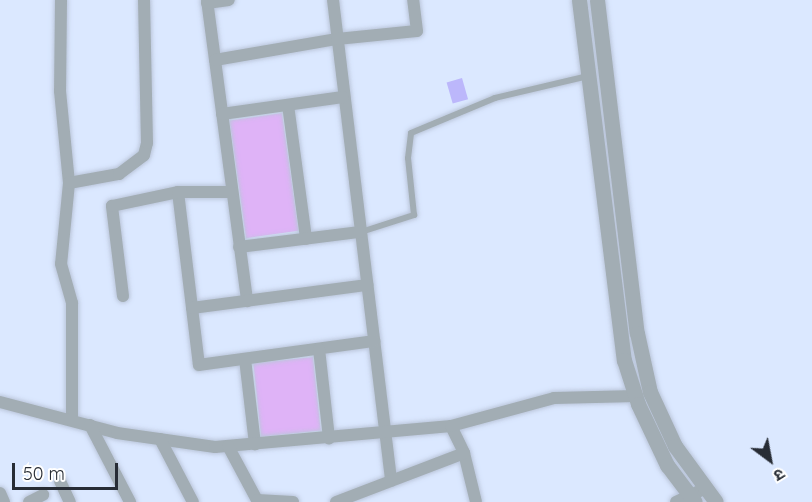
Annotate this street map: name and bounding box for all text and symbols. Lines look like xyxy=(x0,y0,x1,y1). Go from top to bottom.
north arrow xyxy=(740,430,800,490)
scale bar xyxy=(15,451,122,489)
text: 50 m xyxy=(23,462,65,485)
text: उ xyxy=(770,464,789,486)

